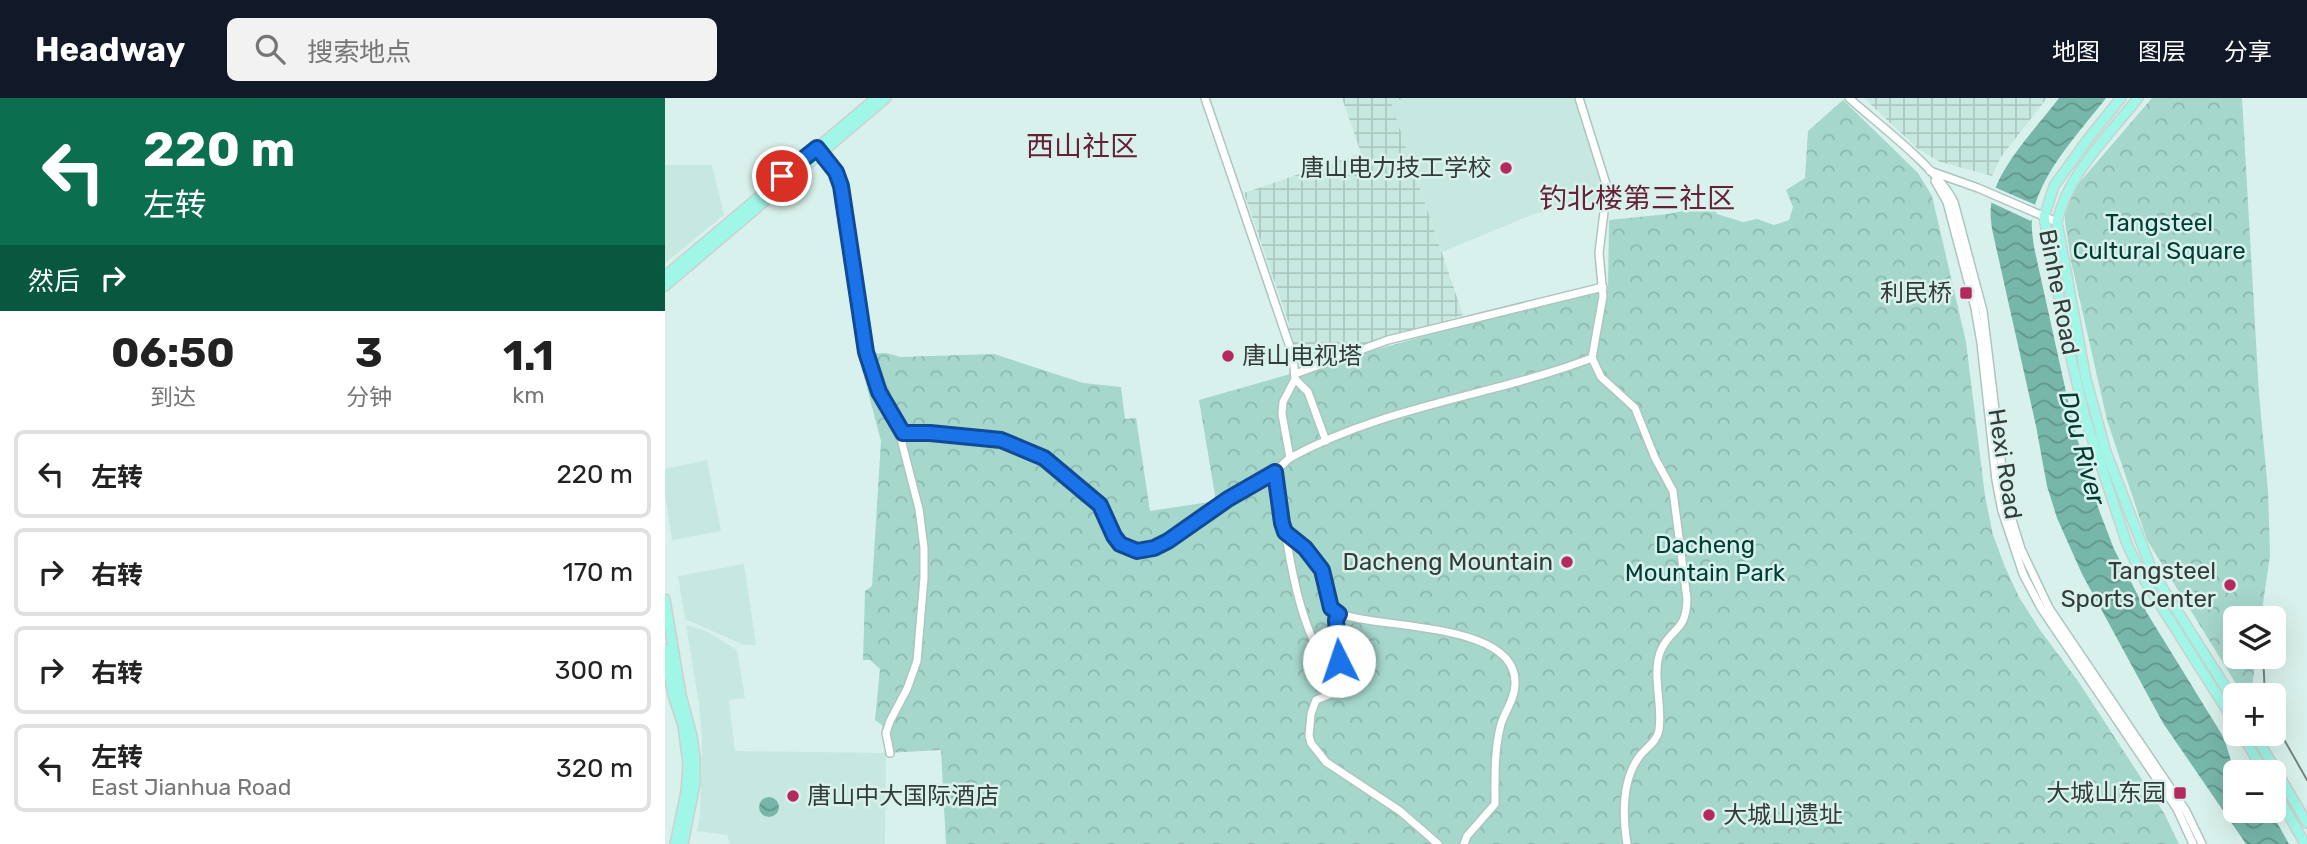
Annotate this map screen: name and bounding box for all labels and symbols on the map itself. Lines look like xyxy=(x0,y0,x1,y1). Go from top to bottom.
district label: 西山社区 xyxy=(1026,130,1138,163)
pin xyxy=(752,146,812,206)
place label: 唐山电力技工学校 xyxy=(1300,154,1492,182)
marker: 唐山电力技工学校 xyxy=(1498,160,1514,176)
district label: 钓北楼第三社区 xyxy=(1539,182,1735,215)
park label: Tangsteel Cultural Square xyxy=(2072,209,2246,265)
street label: Binhe Road xyxy=(2033,227,2085,357)
place label: 利民桥 xyxy=(1880,279,1952,307)
marker: 利民桥 xyxy=(1958,285,1974,301)
place label: 唐山电视塔 xyxy=(1242,342,1362,370)
marker: 唐山电视塔 xyxy=(1220,348,1236,364)
water label: Dou River xyxy=(2052,388,2112,509)
street label: Hexi Road xyxy=(1982,407,2028,521)
park label: Dacheng Mountain Park xyxy=(1625,531,1786,587)
place label: Dacheng Mountain xyxy=(1343,548,1553,576)
marker: Dacheng Mountain xyxy=(1559,554,1575,570)
place label: Tangsteel Sports Center xyxy=(2061,557,2216,613)
marker: Tangsteel Sports Center xyxy=(2222,577,2238,593)
position arrow xyxy=(1302,624,1376,698)
place label: 大城山东园 xyxy=(2046,779,2166,807)
place label: 唐山中大国际酒店 xyxy=(807,782,999,810)
marker: 大城山东园 xyxy=(2172,785,2188,801)
marker: 唐山中大国际酒店 xyxy=(785,788,801,804)
place label: 大城山遗址 xyxy=(1723,801,1843,829)
marker: 大城山遗址 xyxy=(1701,807,1717,823)

